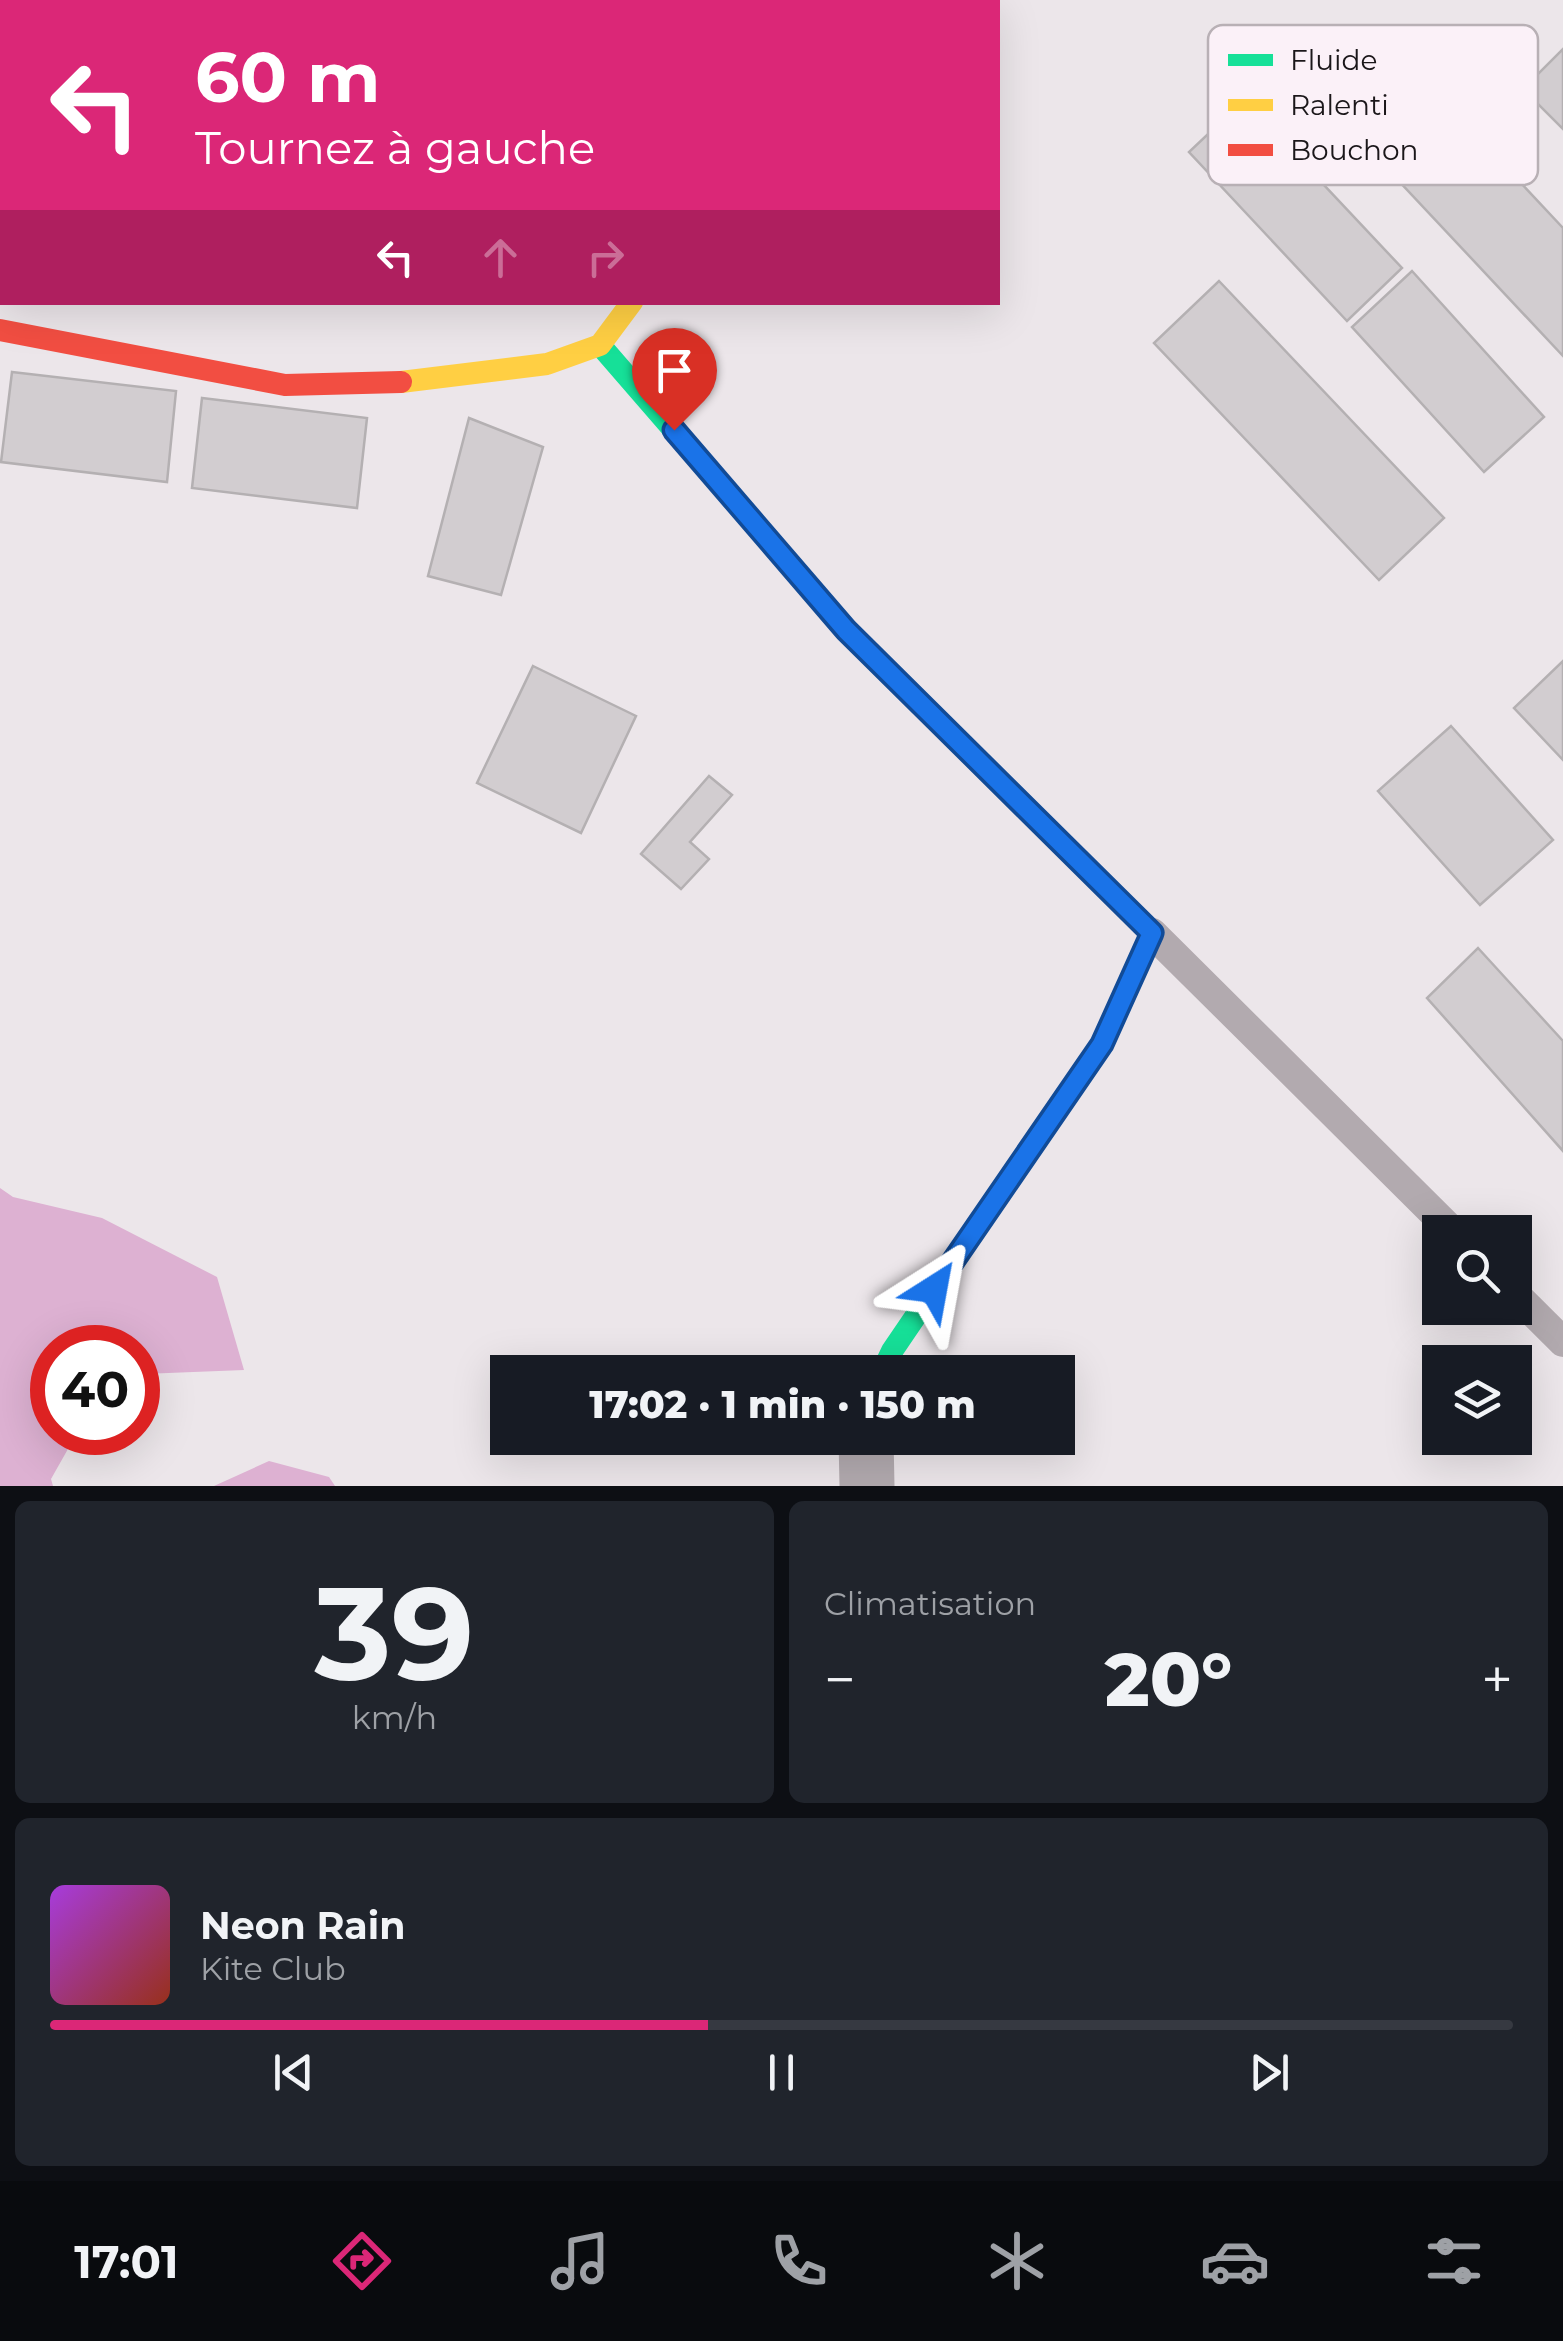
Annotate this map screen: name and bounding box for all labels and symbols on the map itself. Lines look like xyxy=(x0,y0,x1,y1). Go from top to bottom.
legend xyxy=(1208,25,1538,185)
text: Fluide xyxy=(1290,43,1378,77)
text: Ralenti xyxy=(1290,88,1389,122)
text: Bouchon xyxy=(1290,133,1418,167)
pin xyxy=(632,328,717,431)
position arrow xyxy=(882,1237,986,1341)
speed limit sign: 40 xyxy=(30,1325,160,1455)

